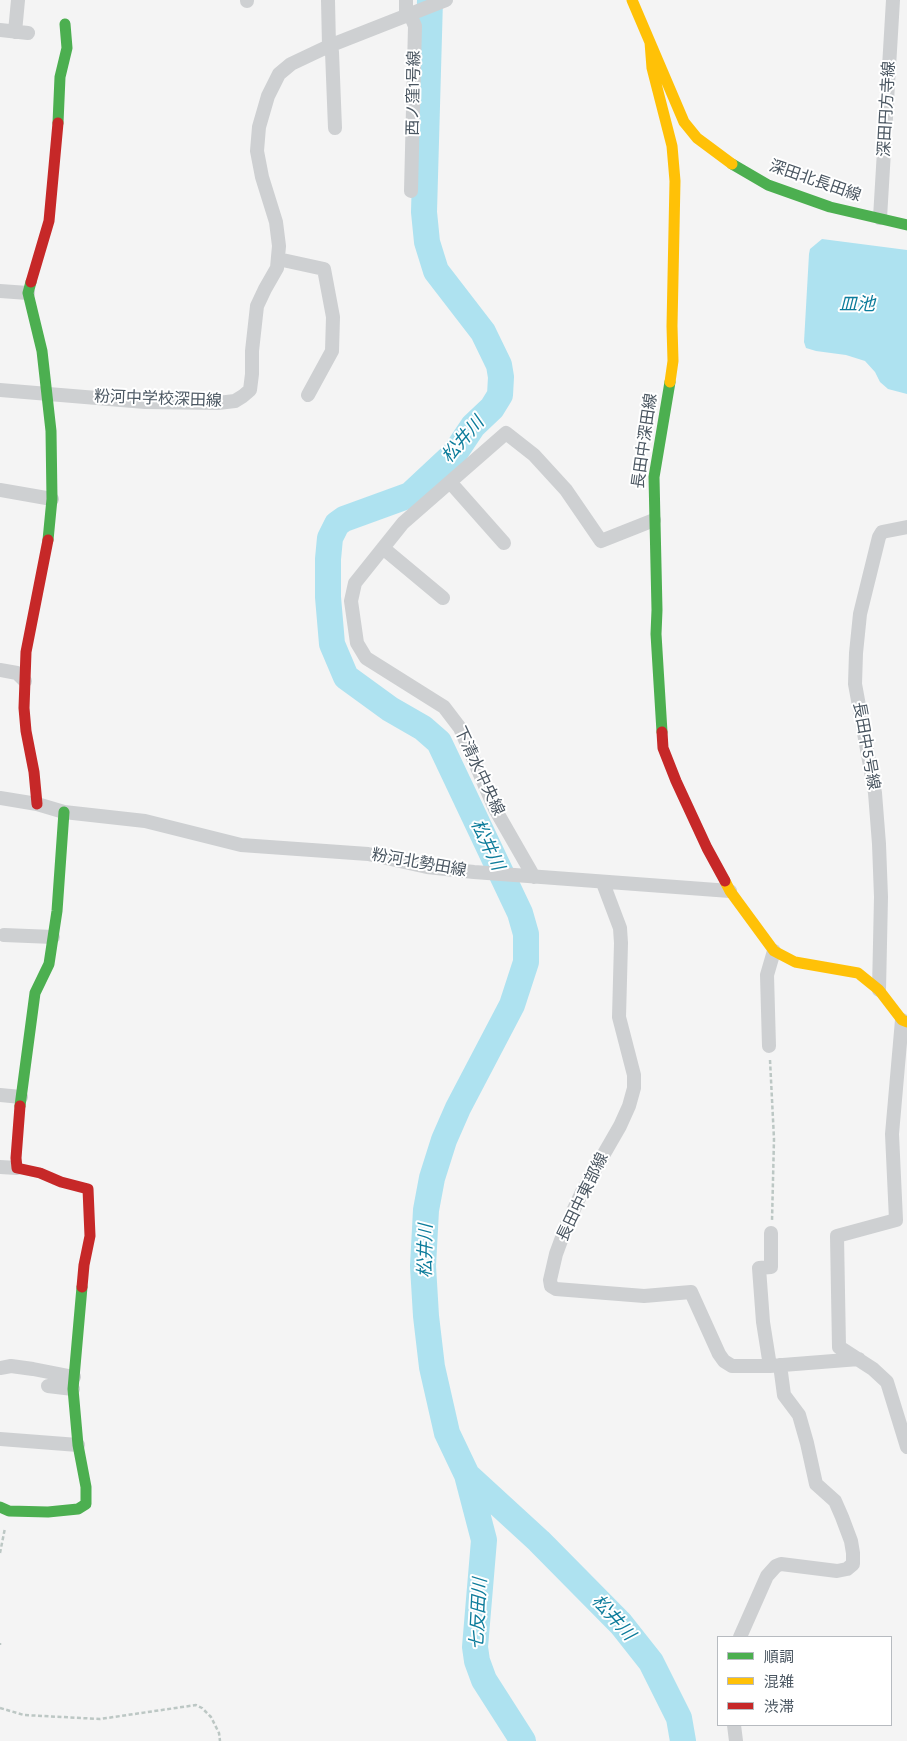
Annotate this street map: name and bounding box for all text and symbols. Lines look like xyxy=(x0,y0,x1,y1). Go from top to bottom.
street label: 西ノ窪1号線 xyxy=(404,50,424,136)
street label: 深田円方寺線 xyxy=(875,61,899,157)
street label: 深田北長田線 xyxy=(766,156,864,206)
water label: 皿池 xyxy=(839,294,875,316)
street label: 粉河中学校深田線 xyxy=(94,387,222,411)
street label: 長田中深田線 xyxy=(629,392,661,490)
water label: 松井川 xyxy=(437,413,489,467)
street label: 長田中5号線 xyxy=(849,700,883,792)
street label: 下清水中央線 xyxy=(450,723,508,819)
water label: 松井川 xyxy=(466,816,508,874)
street label: 粉河北勢田線 xyxy=(370,845,468,881)
street label: 長田中東部線 xyxy=(553,1150,613,1244)
water label: 松井川 xyxy=(415,1224,437,1278)
water label: 七反田川 xyxy=(466,1577,492,1651)
water label: 松井川 xyxy=(587,1591,639,1645)
legend xyxy=(717,1636,892,1726)
text: 順調 xyxy=(764,1648,794,1666)
text: 混雑 xyxy=(764,1673,794,1691)
text: 渋滞 xyxy=(764,1698,794,1716)

